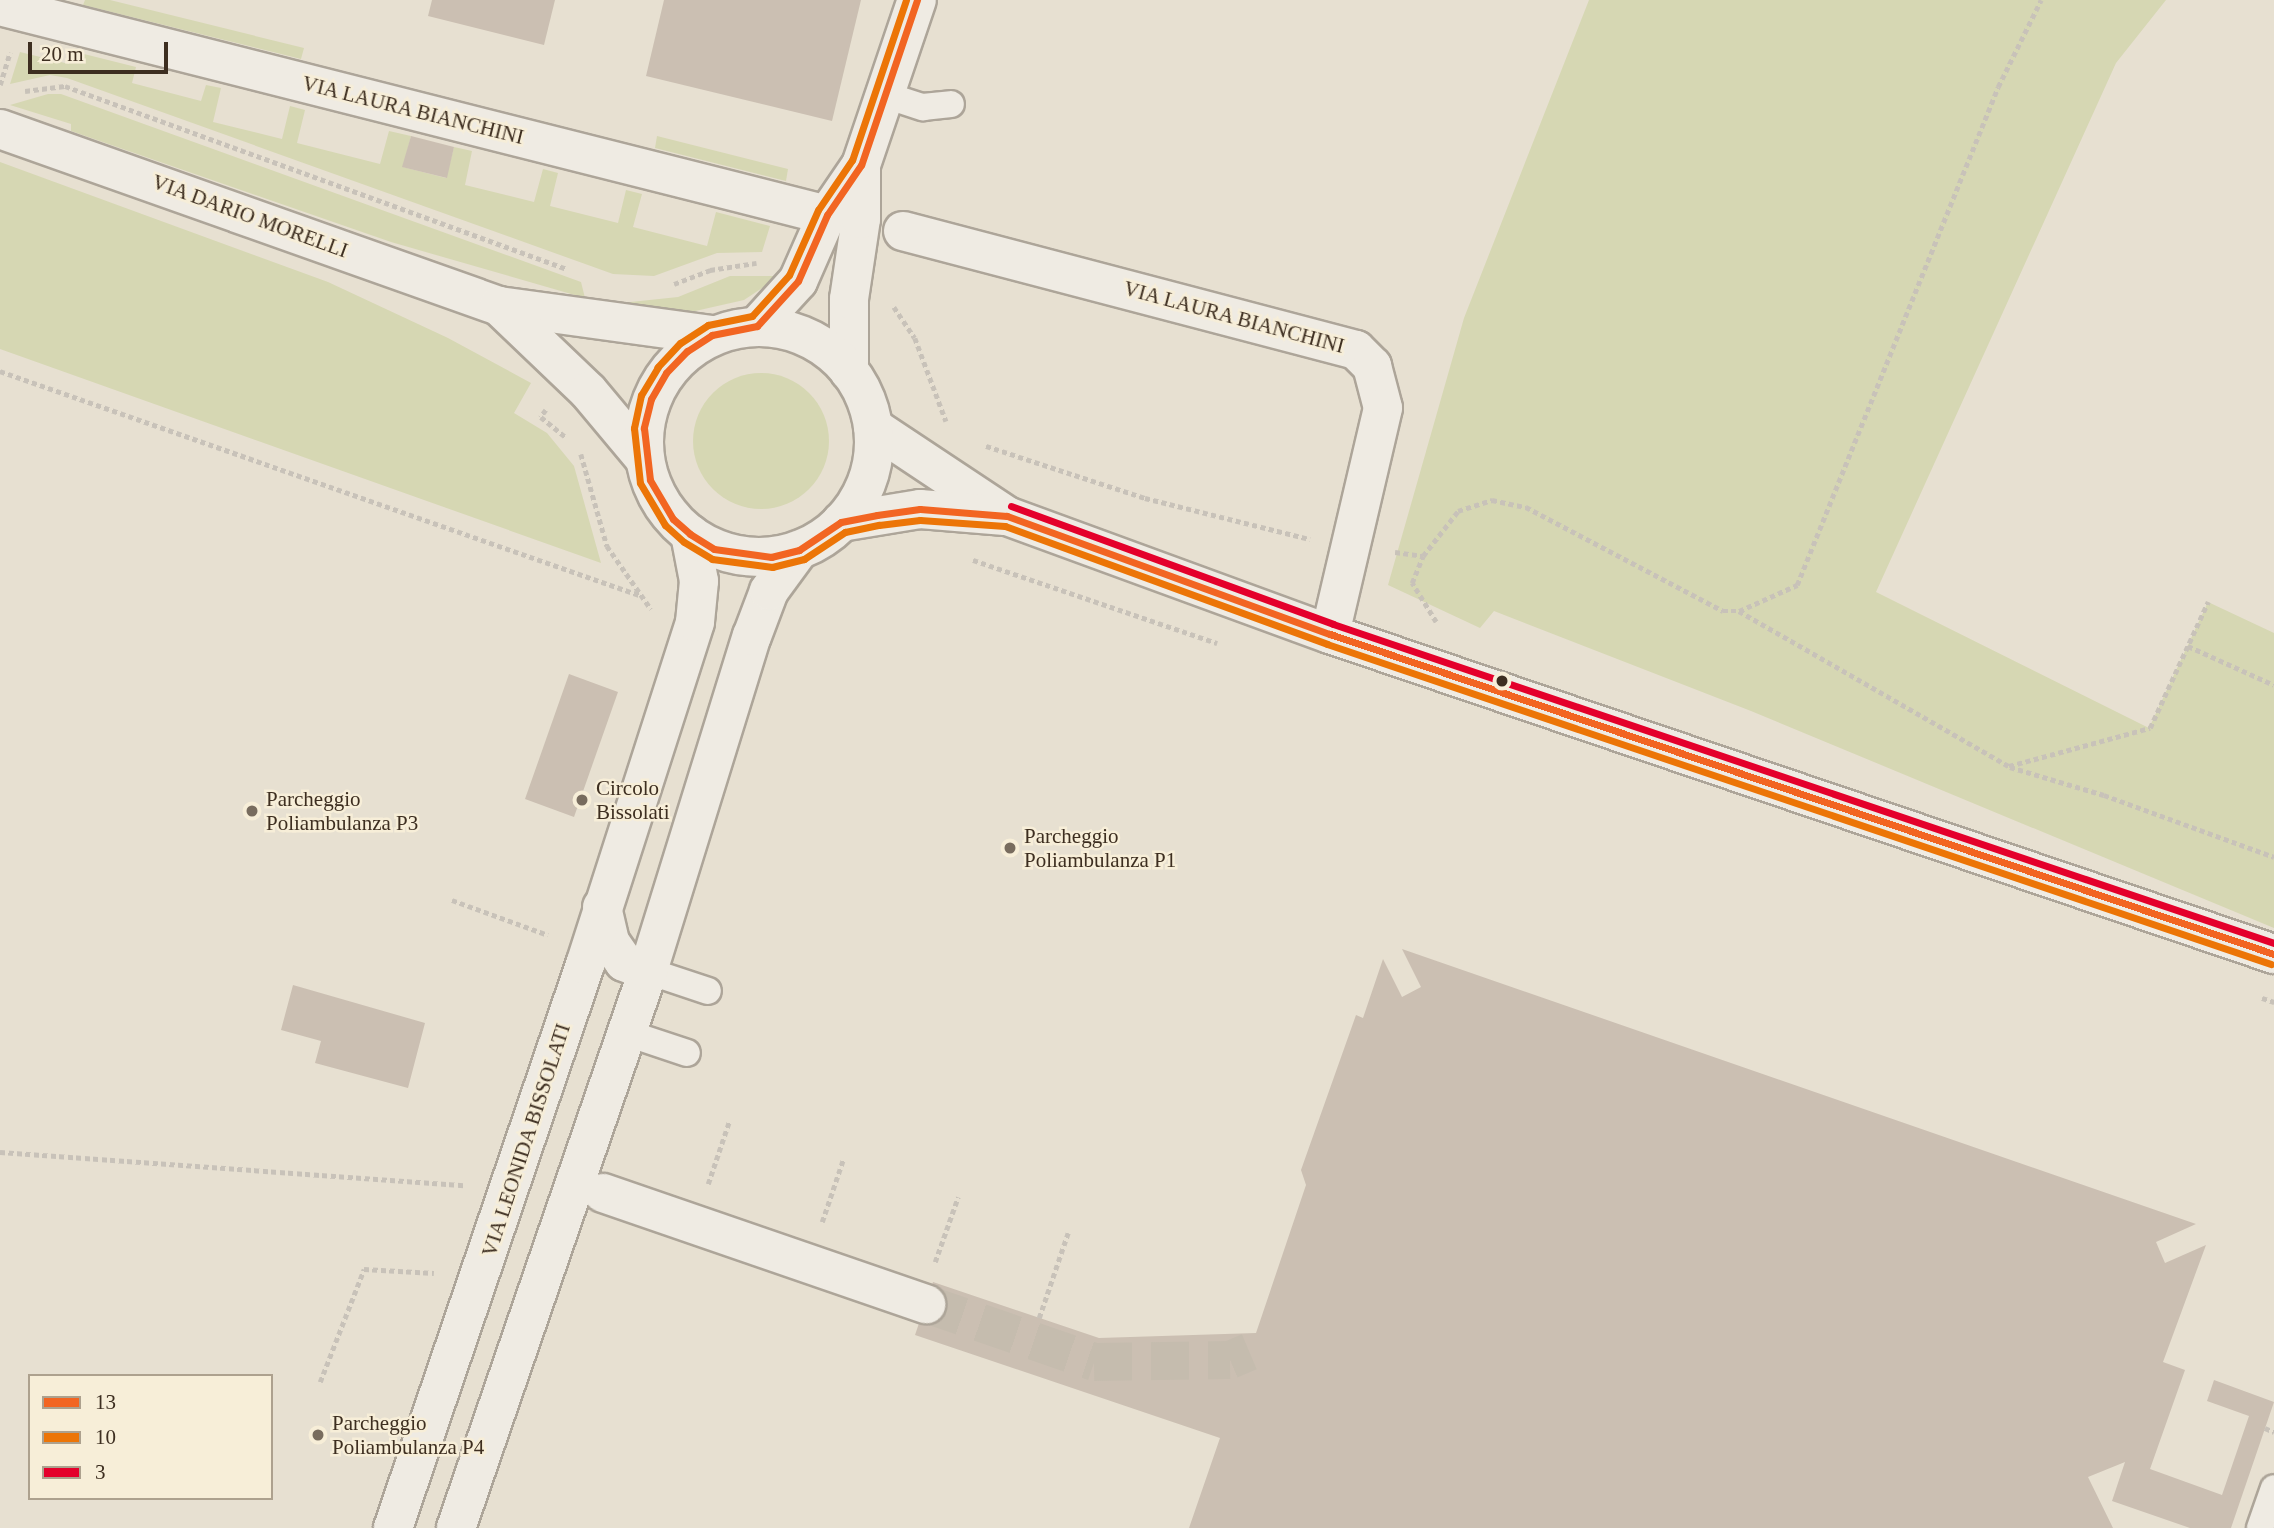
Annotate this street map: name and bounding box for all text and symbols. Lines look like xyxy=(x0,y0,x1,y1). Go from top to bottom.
scale bar xyxy=(32,28,172,72)
text: 20 m xyxy=(41,42,84,66)
street label: VIA LAURA BIANCHINI xyxy=(298,70,528,150)
street label: VIA DARIO MORELLI xyxy=(148,169,352,263)
street label: VIA LAURA BIANCHINI xyxy=(1120,275,1348,359)
unlabelled marker xyxy=(1495,674,1509,688)
place label: Circolo Bissolati xyxy=(596,775,670,825)
place label: Parcheggio Poliambulanza P3 xyxy=(266,786,418,836)
marker: Circolo Bissolati xyxy=(574,792,590,808)
marker: Parcheggio Poliambulanza P3 xyxy=(244,803,260,819)
place label: Parcheggio Poliambulanza P1 xyxy=(1024,823,1176,873)
marker: Parcheggio Poliambulanza P1 xyxy=(1002,840,1018,856)
street label: VIA LEONIDA BISSOLATI xyxy=(476,1019,576,1261)
legend xyxy=(28,1374,273,1500)
text: 13 xyxy=(95,1390,116,1414)
place label: Parcheggio Poliambulanza P4 xyxy=(332,1410,484,1460)
text: 10 xyxy=(95,1425,116,1449)
marker: Parcheggio Poliambulanza P4 xyxy=(310,1427,326,1443)
text: 3 xyxy=(95,1460,106,1484)

